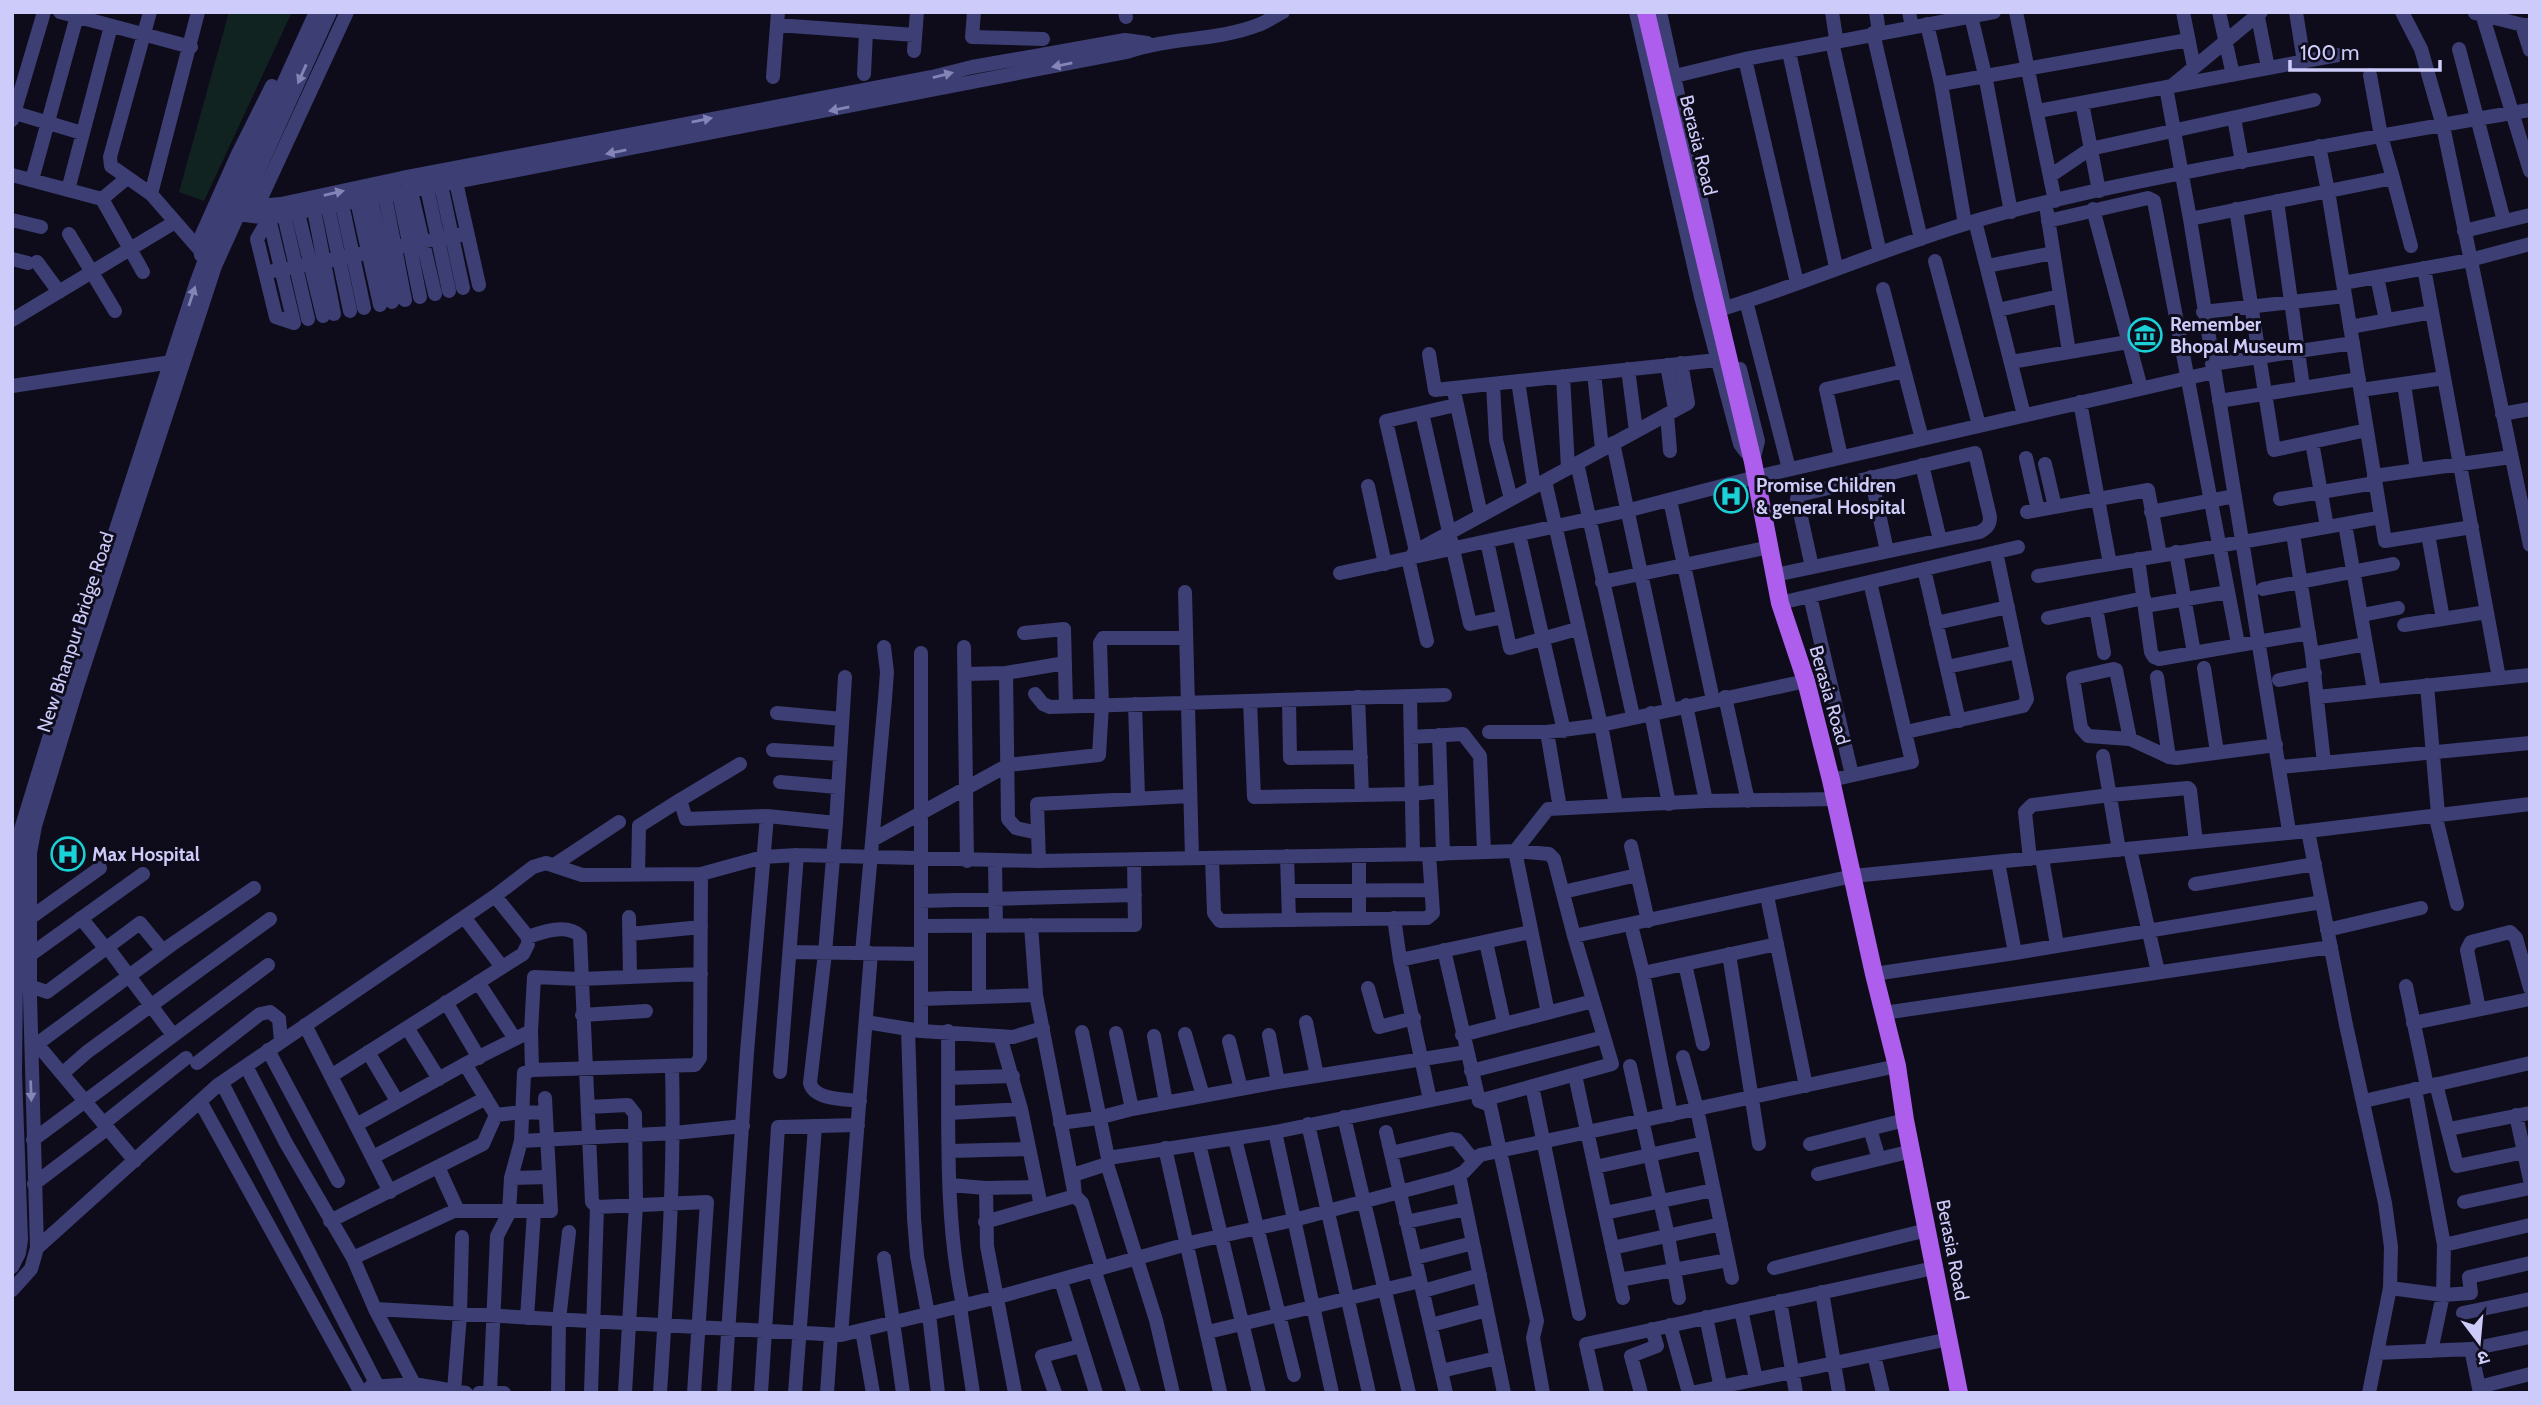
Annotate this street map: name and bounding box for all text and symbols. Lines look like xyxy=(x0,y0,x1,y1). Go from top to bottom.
scale bar xyxy=(2290,28,2440,72)
text: 100 m xyxy=(2300,40,2359,65)
one-way arrow xyxy=(1051,59,1073,70)
one-way arrow xyxy=(296,64,308,84)
one-way arrow xyxy=(932,69,954,80)
street label: Berasia Road xyxy=(1675,93,1722,198)
one-way arrow xyxy=(828,104,850,115)
one-way arrow xyxy=(691,114,713,125)
one-way arrow xyxy=(605,147,627,158)
one-way arrow xyxy=(323,187,345,198)
one-way arrow xyxy=(187,286,198,307)
place label: Remember Bhopal Museum xyxy=(2170,313,2304,358)
museum icon: Remember Bhopal Museum xyxy=(2126,316,2164,354)
place label: Promise Children & general Hospital xyxy=(1756,474,1905,519)
hospital icon: Promise Children & general Hospital xyxy=(1712,477,1750,515)
street label: New Bhanpur Bridge Road xyxy=(32,529,119,735)
street label: Berasia Road xyxy=(1804,643,1855,748)
hospital icon: Max Hospital xyxy=(49,835,87,873)
place label: Max Hospital xyxy=(92,843,200,866)
one-way arrow xyxy=(26,1081,37,1103)
street label: Berasia Road xyxy=(1931,1198,1974,1303)
north arrow xyxy=(2444,1307,2514,1377)
text: उ xyxy=(2474,1345,2492,1371)

